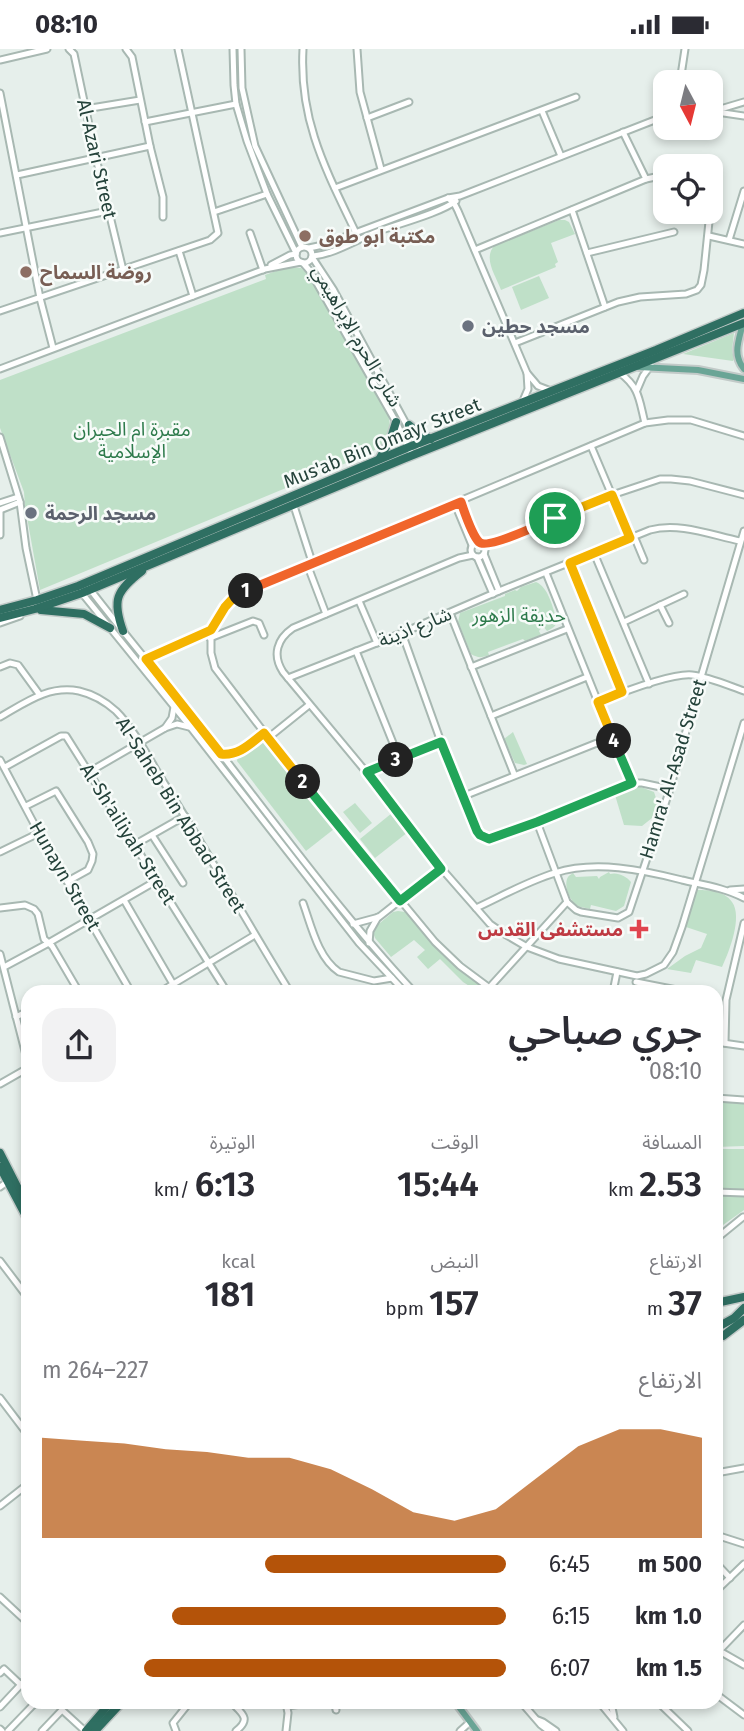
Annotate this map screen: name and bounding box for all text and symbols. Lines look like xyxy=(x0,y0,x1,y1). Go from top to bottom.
text: 08:10 xyxy=(35,9,98,40)
north arrow xyxy=(653,70,723,140)
map controls xyxy=(653,70,723,224)
street label: Al-Azari Street xyxy=(72,97,122,221)
button: locate xyxy=(653,154,723,224)
place label: مكتبة ابو طوق xyxy=(319,225,435,248)
marker: مكتبة ابو طوق xyxy=(297,228,313,244)
place label: روضة السماح xyxy=(40,261,152,286)
street label: شارع الحرم الإبراهيمي xyxy=(304,261,407,413)
marker: روضة السماح xyxy=(18,264,34,280)
place label: مسجد حطين xyxy=(482,315,590,338)
marker: مسجد حطين xyxy=(460,318,476,334)
street label: Mus'ab Bin Omayr Street xyxy=(280,393,484,493)
park label: مقبرة ام الحيران الإسلامية xyxy=(73,418,191,464)
pin xyxy=(525,488,585,548)
icon: arrive xyxy=(536,499,574,537)
place label: مسجد الرحمة xyxy=(45,502,156,525)
marker: مسجد الرحمة xyxy=(23,505,39,521)
pin: 1 xyxy=(229,573,264,609)
text: 1 xyxy=(241,579,250,602)
street label: شارع اذينة xyxy=(375,602,456,654)
park label: حديقة الزهور xyxy=(471,604,566,627)
street label: Hamra' Al-Asad Street xyxy=(635,676,711,862)
street label: Al-Saheb Bin Abbad Street xyxy=(111,713,251,917)
pin: 4 xyxy=(596,723,632,759)
text: 4 xyxy=(608,729,619,752)
pin: 3 xyxy=(378,743,414,777)
text: 3 xyxy=(391,748,400,771)
street label: Al-Sh'ailiyah Street xyxy=(75,759,181,909)
pin: 2 xyxy=(286,765,320,799)
text: 2 xyxy=(298,770,307,793)
street label: Hunayn Street xyxy=(24,817,106,935)
place label: مستشفى القدس xyxy=(478,918,623,941)
marker: مستشفى القدس xyxy=(629,919,649,939)
button: share xyxy=(42,1008,116,1082)
text: جري صباحي xyxy=(508,1008,702,1054)
text: 08:10 xyxy=(649,1057,702,1085)
text: الوتيرة xyxy=(210,1131,255,1154)
text: الوقت xyxy=(431,1131,479,1154)
text: المسافة xyxy=(642,1131,702,1154)
text: 6:13 xyxy=(195,1163,255,1205)
text: 15:44 xyxy=(397,1163,479,1205)
text: 2.53 xyxy=(639,1163,702,1205)
text: /km xyxy=(154,1178,195,1201)
text: km xyxy=(608,1178,639,1201)
text: kcal xyxy=(221,1250,255,1273)
text: النبض xyxy=(430,1250,479,1273)
text: الارتفاع xyxy=(650,1250,702,1273)
text: 181 xyxy=(204,1273,255,1315)
text: 157 xyxy=(429,1282,479,1324)
text: 37 xyxy=(668,1282,702,1324)
text: bpm xyxy=(385,1297,429,1320)
text: m xyxy=(647,1297,668,1320)
text: 227–264 m xyxy=(42,1356,148,1384)
text: الارتفاع xyxy=(639,1366,702,1394)
text: 6:45 xyxy=(549,1550,590,1578)
text: 500 m xyxy=(638,1550,702,1578)
text: 6:15 xyxy=(552,1602,590,1630)
text: 1.0 km xyxy=(635,1602,702,1630)
text: 6:07 xyxy=(550,1654,590,1682)
text: 1.5 km xyxy=(636,1654,702,1682)

